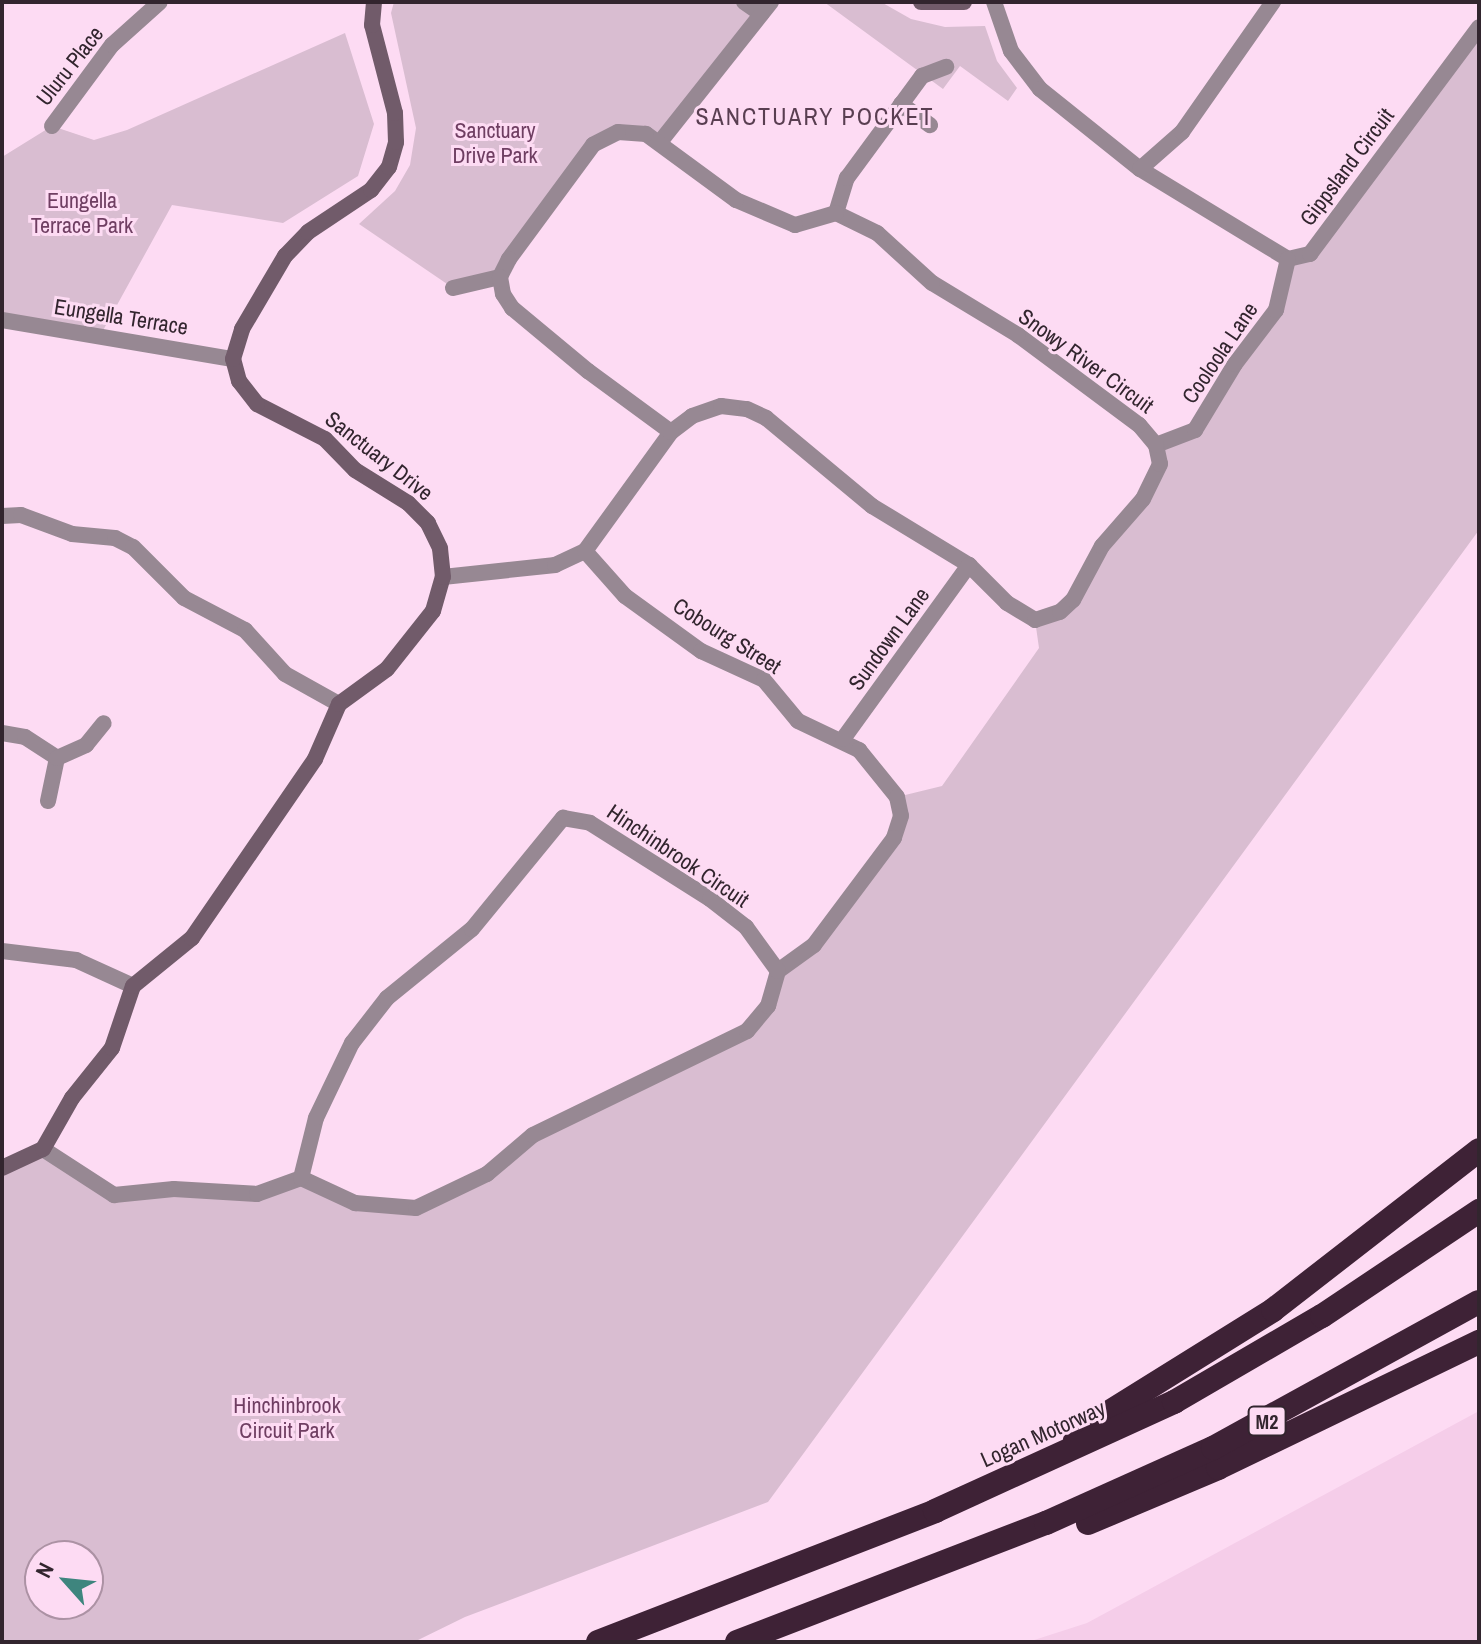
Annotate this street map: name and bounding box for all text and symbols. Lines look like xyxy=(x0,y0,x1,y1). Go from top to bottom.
street label: Uluru Place xyxy=(31,21,109,111)
district label: SANCTUARY POCKET xyxy=(695,103,935,131)
street label: Gippsland Circuit xyxy=(1294,103,1400,231)
park label: Sanctuary Drive Park xyxy=(452,117,538,168)
park label: Eungella Terrace Park xyxy=(31,187,133,238)
street label: Eungella Terrace xyxy=(52,293,190,341)
street label: Cooloola Lane xyxy=(1177,297,1263,409)
street label: Snowy River Circuit xyxy=(1013,303,1159,419)
street label: Sanctuary Drive xyxy=(320,406,438,506)
street label: Sundown Lane xyxy=(843,583,935,695)
street label: Cobourg Street xyxy=(668,592,786,680)
street label: Hinchinbrook Circuit xyxy=(602,799,754,913)
park label: Hinchinbrook Circuit Park xyxy=(233,1392,341,1444)
street label: Logan Motorway xyxy=(977,1395,1109,1473)
road number: M2 xyxy=(1247,1405,1287,1437)
north arrow xyxy=(24,1540,104,1620)
text: N xyxy=(28,1557,61,1583)

